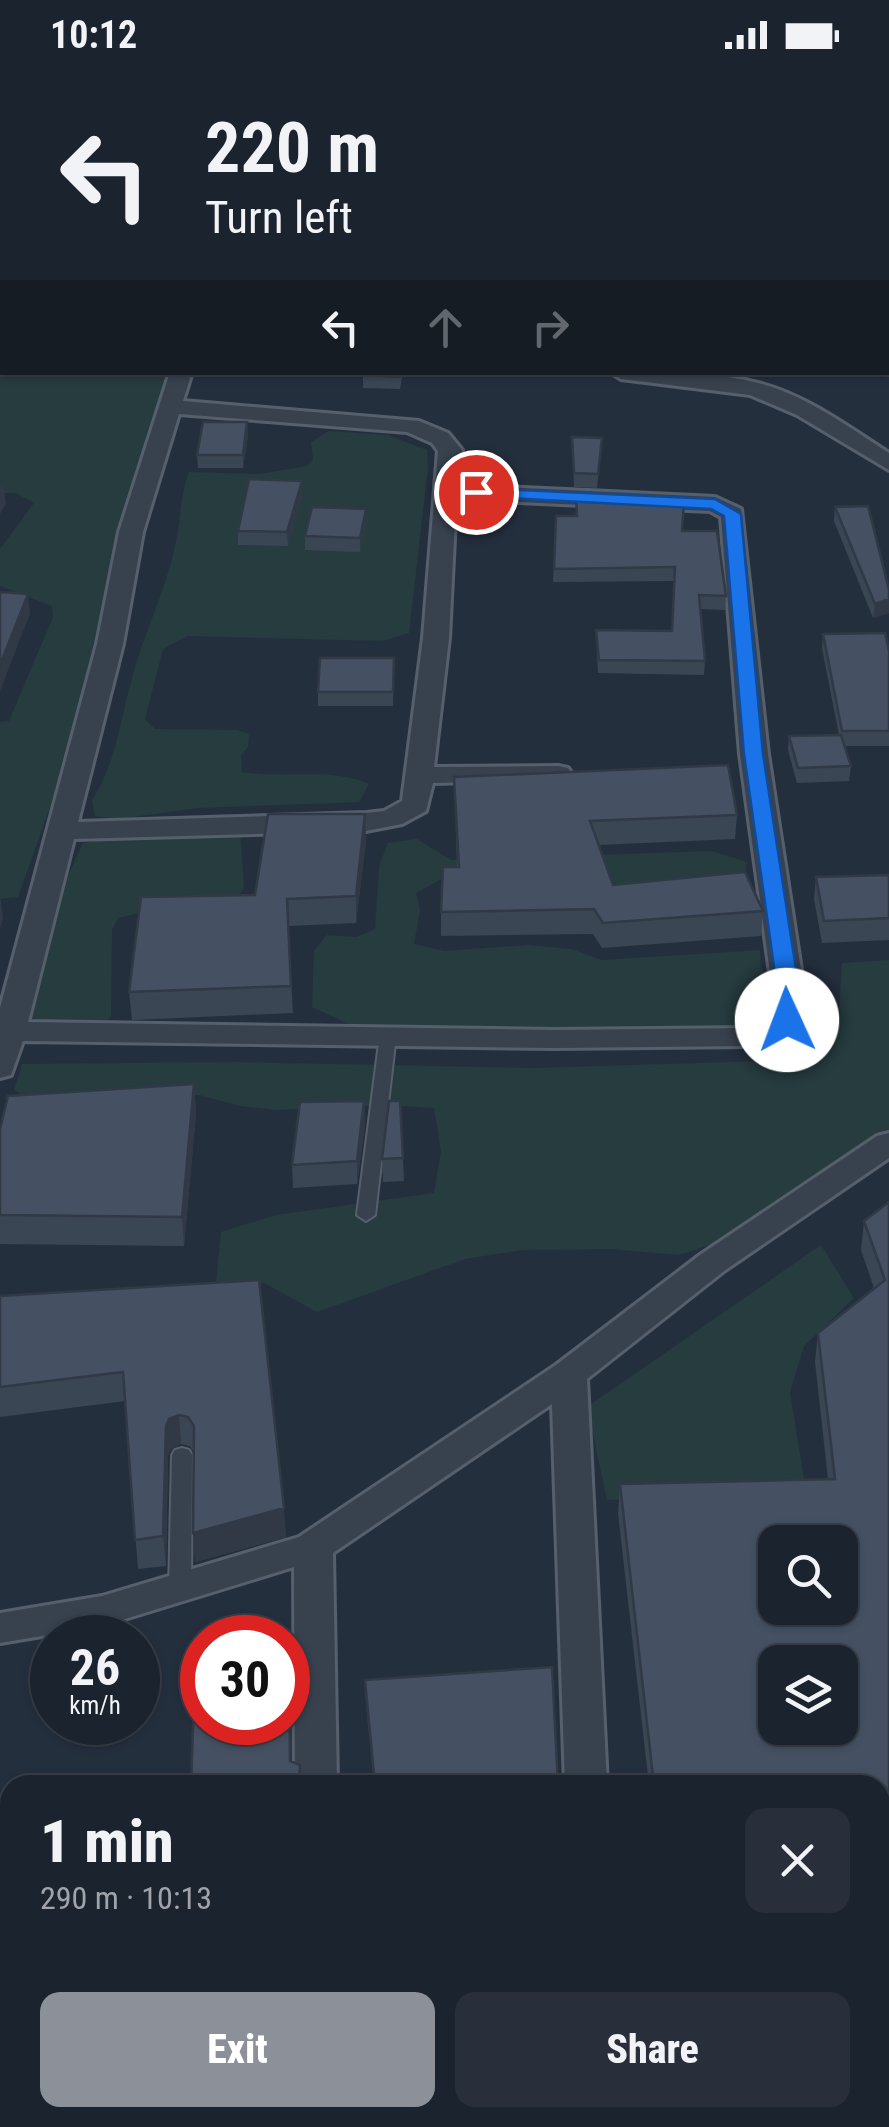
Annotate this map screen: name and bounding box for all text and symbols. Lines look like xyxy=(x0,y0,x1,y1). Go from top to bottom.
text: 10:12 xyxy=(50,13,137,57)
text: 220 m xyxy=(205,107,379,189)
icon: left xyxy=(40,110,170,240)
text: Turn left xyxy=(205,191,353,244)
icon: left xyxy=(313,300,368,355)
icon: ahead xyxy=(418,300,473,355)
icon: right xyxy=(523,300,578,355)
pin xyxy=(434,450,519,535)
icon: arrive xyxy=(449,465,504,520)
position arrow xyxy=(735,968,839,1072)
map controls xyxy=(758,1525,858,1745)
button: search xyxy=(758,1525,858,1625)
speed limit sign: 30 xyxy=(180,1615,310,1745)
text: 26 xyxy=(70,1639,120,1697)
button: layers xyxy=(758,1645,858,1745)
text: km/h xyxy=(69,1691,121,1720)
text: 1 min xyxy=(40,1806,174,1877)
button: close xyxy=(745,1808,850,1913)
text: 290 m · 10:13 xyxy=(40,1879,212,1917)
button: Exit xyxy=(40,1992,435,2107)
button: Share xyxy=(455,1992,850,2107)

